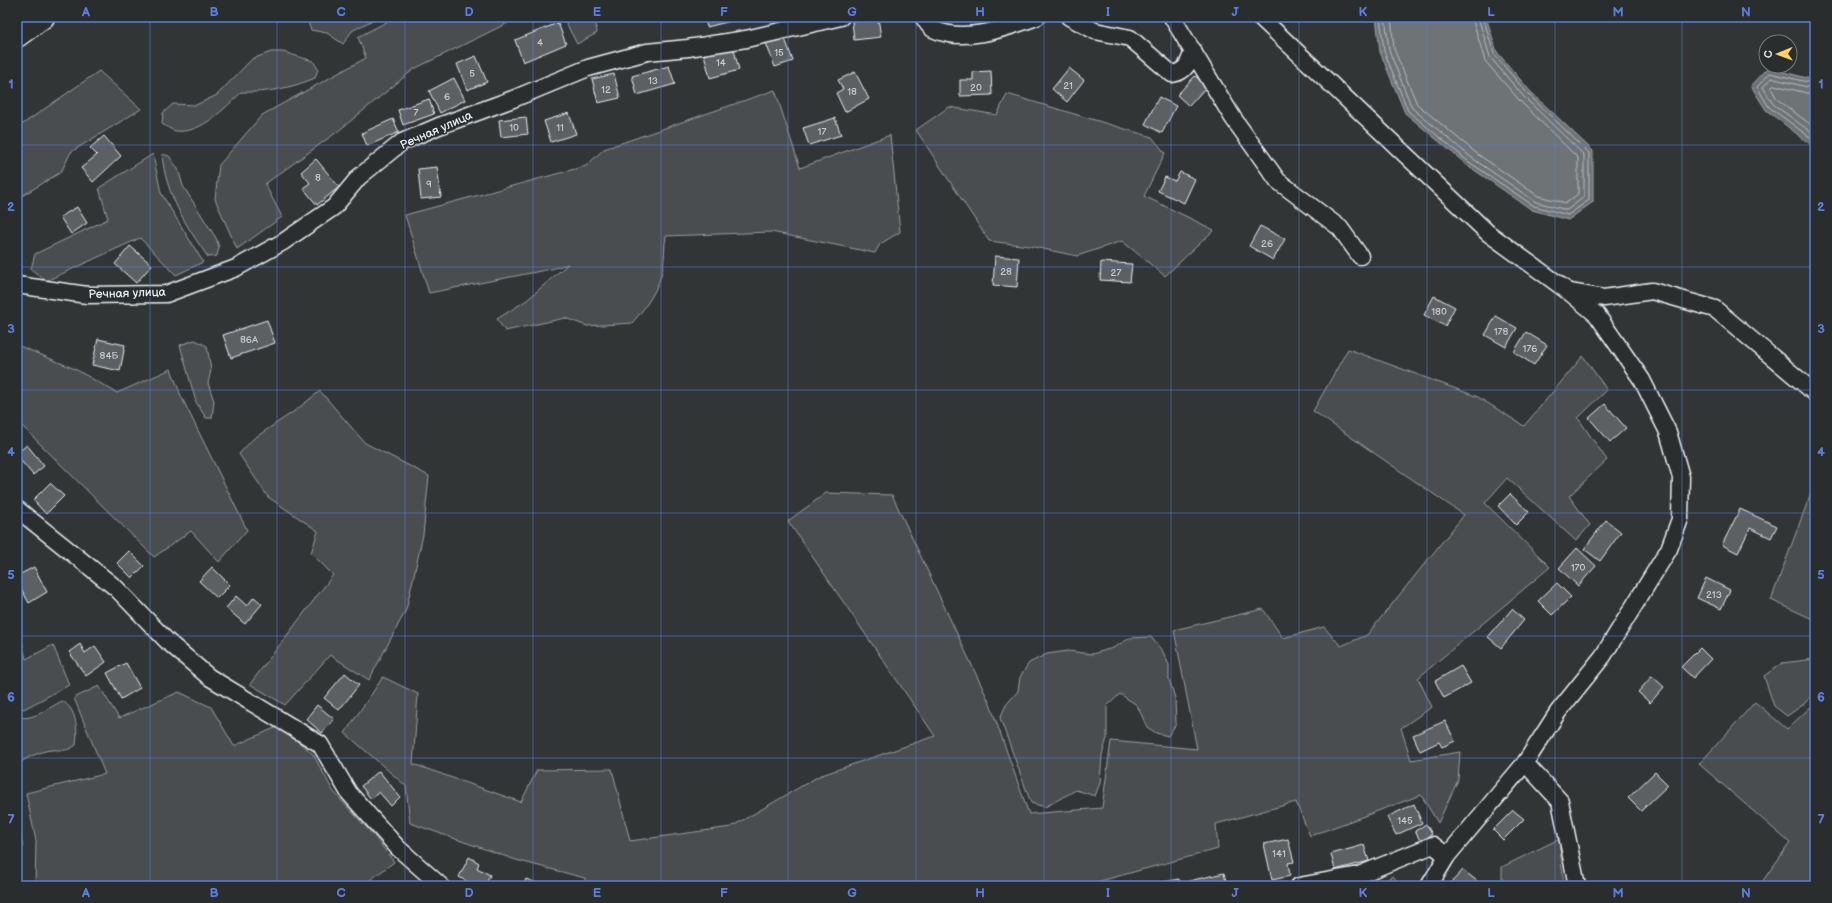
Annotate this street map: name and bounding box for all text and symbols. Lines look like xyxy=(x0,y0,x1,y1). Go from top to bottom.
text: A xyxy=(81,4,90,20)
text: B xyxy=(209,4,219,20)
text: C xyxy=(336,4,346,20)
text: D xyxy=(464,4,474,20)
text: E xyxy=(593,4,602,20)
text: F xyxy=(720,4,728,20)
text: G xyxy=(847,4,857,20)
text: H xyxy=(975,4,985,20)
text: I xyxy=(1106,4,1110,20)
text: J xyxy=(1231,4,1239,20)
text: K xyxy=(1359,4,1368,20)
text: L xyxy=(1487,4,1495,20)
text: M xyxy=(1612,4,1624,20)
text: N xyxy=(1741,4,1751,20)
north arrow xyxy=(1758,34,1798,74)
house number: 4 xyxy=(537,37,543,49)
house number: 15 xyxy=(774,47,784,59)
text: С xyxy=(1762,50,1775,58)
house number: 14 xyxy=(716,57,726,69)
house number: 5 xyxy=(469,68,475,80)
house number: 13 xyxy=(648,75,658,87)
text: 1 xyxy=(8,76,14,92)
text: 1 xyxy=(1818,76,1824,92)
house number: 21 xyxy=(1063,80,1073,92)
house number: 20 xyxy=(970,82,982,94)
house number: 12 xyxy=(601,84,611,96)
house number: 18 xyxy=(847,86,857,98)
house number: 6 xyxy=(444,91,450,103)
house number: 7 xyxy=(414,107,419,119)
street label: Речная улица xyxy=(398,108,475,153)
house number: 10 xyxy=(509,122,519,134)
house number: 11 xyxy=(556,122,564,134)
house number: 17 xyxy=(818,126,826,138)
house number: 8 xyxy=(315,172,321,184)
house number: 9 xyxy=(426,178,432,190)
text: 2 xyxy=(7,199,15,215)
text: 2 xyxy=(1817,199,1825,215)
house number: 26 xyxy=(1261,238,1273,250)
house number: 28 xyxy=(1000,266,1012,278)
house number: 27 xyxy=(1111,267,1121,279)
street label: Речная улица xyxy=(88,285,166,302)
house number: 180 xyxy=(1431,306,1447,318)
text: 3 xyxy=(7,321,15,337)
text: 3 xyxy=(1817,321,1825,337)
house number: 178 xyxy=(1494,326,1508,338)
house number: 86А xyxy=(240,334,259,346)
house number: 176 xyxy=(1523,343,1537,355)
house number: 84Б xyxy=(100,350,118,362)
text: 4 xyxy=(7,444,15,460)
text: 4 xyxy=(1817,444,1825,460)
house number: 170 xyxy=(1571,562,1585,574)
text: 5 xyxy=(7,567,15,583)
text: 5 xyxy=(1817,567,1825,583)
house number: 213 xyxy=(1706,589,1722,601)
text: 6 xyxy=(7,689,15,705)
text: 6 xyxy=(1817,689,1825,705)
text: 7 xyxy=(7,812,15,828)
text: 7 xyxy=(1817,812,1825,828)
house number: 145 xyxy=(1397,815,1413,827)
house number: 141 xyxy=(1272,848,1286,860)
text: A xyxy=(81,885,90,901)
text: B xyxy=(209,885,219,901)
text: C xyxy=(336,885,346,901)
text: D xyxy=(464,885,474,901)
text: E xyxy=(593,885,602,901)
text: F xyxy=(720,885,728,901)
text: G xyxy=(847,885,857,901)
text: H xyxy=(975,885,985,901)
text: I xyxy=(1106,885,1110,901)
text: J xyxy=(1231,885,1239,901)
text: K xyxy=(1359,885,1368,901)
text: L xyxy=(1487,885,1495,901)
text: M xyxy=(1612,885,1624,901)
text: N xyxy=(1741,885,1751,901)

